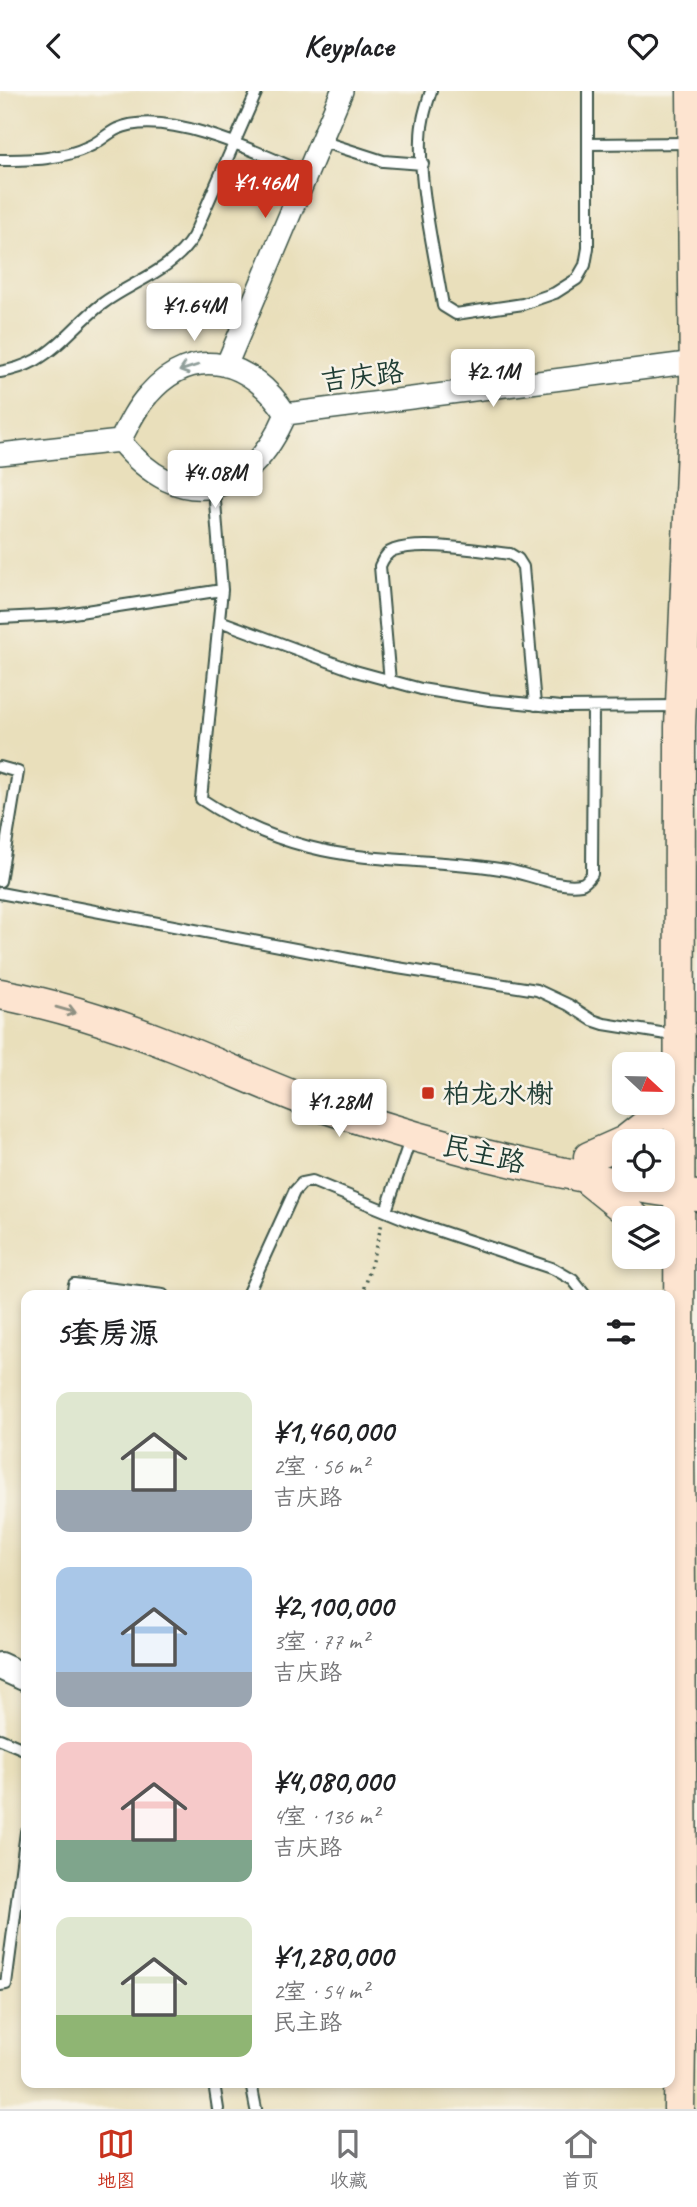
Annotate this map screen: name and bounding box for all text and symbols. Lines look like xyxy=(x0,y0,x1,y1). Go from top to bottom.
text: Keyplace xyxy=(304,25,393,66)
icon: back xyxy=(35,27,73,65)
icon: heart xyxy=(624,27,662,65)
pin: ¥1.46M xyxy=(208,160,322,220)
text: ¥1.46M xyxy=(233,168,297,197)
pin: ¥1.64M xyxy=(137,283,251,343)
text: ¥1.64M xyxy=(162,291,226,320)
pin: ¥2.1M xyxy=(444,349,542,409)
street label: 吉庆路 xyxy=(318,354,406,398)
text: ¥2.1M xyxy=(467,357,519,386)
one-way arrow xyxy=(179,362,201,375)
pin: ¥4.08M xyxy=(158,451,272,510)
text: ¥4.08M xyxy=(184,458,246,487)
one-way arrow xyxy=(55,1005,77,1018)
north arrow xyxy=(612,1052,676,1115)
map controls xyxy=(612,1052,675,1269)
place label: 柏龙水榭 xyxy=(442,1076,554,1111)
pin: ¥1.28M xyxy=(282,1079,396,1139)
marker: 柏龙水榭 xyxy=(420,1085,436,1101)
text: ¥1.28M xyxy=(308,1087,370,1116)
street label: 民主路 xyxy=(439,1127,529,1181)
button: locate xyxy=(612,1129,675,1192)
button: layers xyxy=(612,1206,675,1269)
icon: filters xyxy=(602,1313,640,1351)
text: 5套房源 xyxy=(56,1314,159,1352)
text: ¥1,460,000 xyxy=(273,1412,394,1450)
icon: home xyxy=(112,1420,196,1504)
text: 2室 · 56 m² xyxy=(273,1452,368,1481)
text: 吉庆路 xyxy=(273,1483,342,1512)
text: ¥2,100,000 xyxy=(273,1587,393,1625)
icon: home xyxy=(112,1595,196,1679)
text: 3室 · 77 m² xyxy=(273,1627,368,1656)
text: 吉庆路 xyxy=(273,1658,342,1687)
text: ¥4,080,000 xyxy=(273,1762,393,1800)
icon: home xyxy=(112,1770,196,1854)
text: 4室 · 136 m² xyxy=(273,1802,379,1831)
text: 吉庆路 xyxy=(273,1833,342,1862)
text: ¥1,280,000 xyxy=(273,1937,393,1975)
icon: home xyxy=(112,1945,196,2029)
text: 2室 · 54 m² xyxy=(273,1977,368,2006)
text: 民主路 xyxy=(273,2008,342,2037)
tab: 地图 xyxy=(97,2125,135,2193)
tab: 收藏 xyxy=(329,2125,368,2193)
tab: 首页 xyxy=(562,2125,600,2193)

